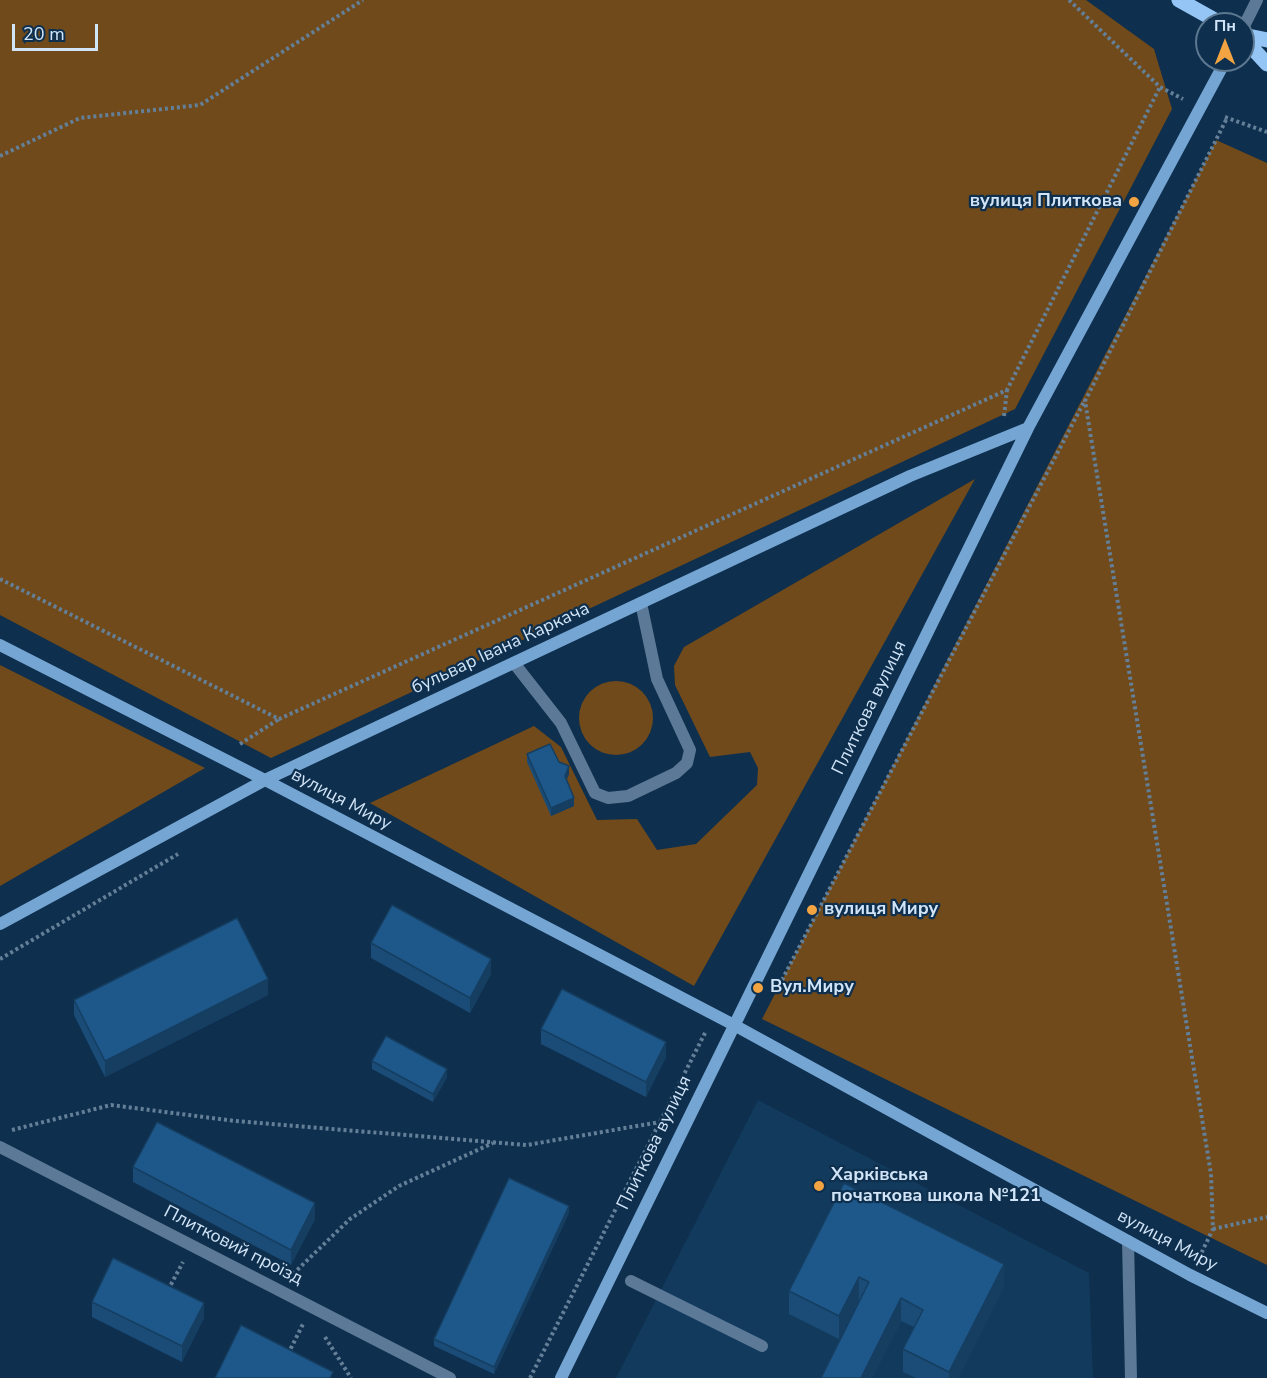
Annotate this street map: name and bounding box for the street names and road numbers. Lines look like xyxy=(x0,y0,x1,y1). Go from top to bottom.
street label: бульвар Івана Каркача xyxy=(409,598,593,700)
street label: Плиткова вулиця xyxy=(828,638,912,778)
street label: вулиця Миру xyxy=(287,765,395,835)
street label: Плиткова вулиця xyxy=(613,1073,697,1213)
street label: Плитковий проїзд xyxy=(160,1202,306,1290)
street label: вулиця Миру xyxy=(1113,1206,1221,1276)

